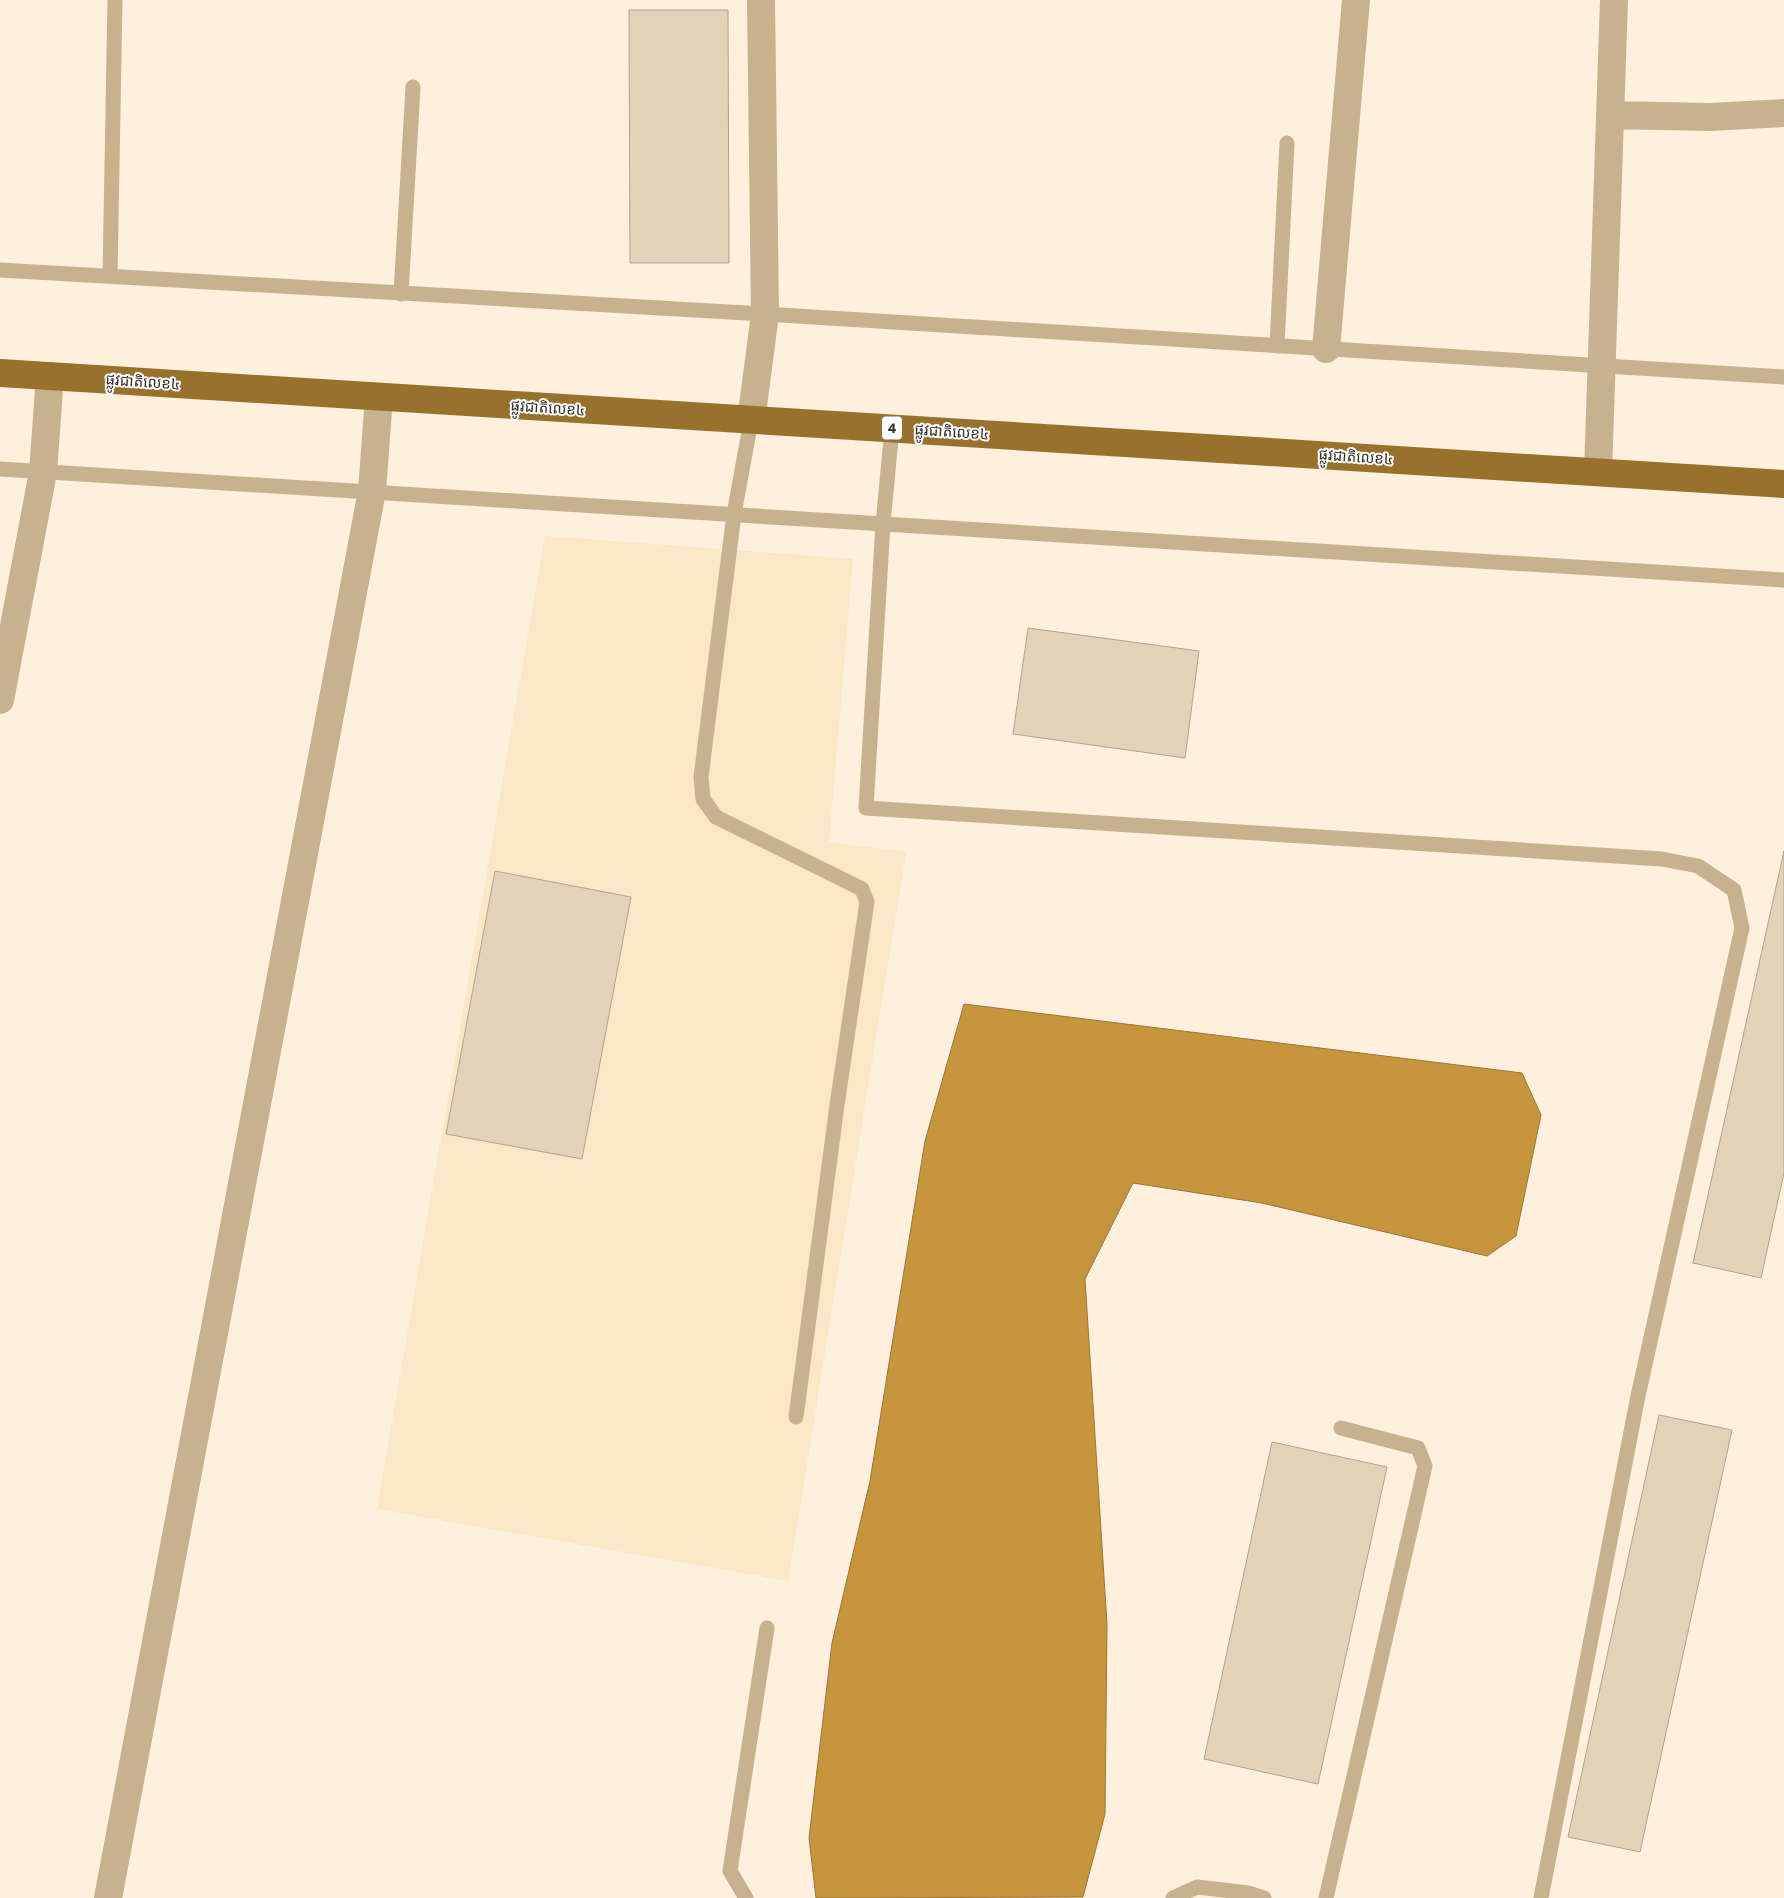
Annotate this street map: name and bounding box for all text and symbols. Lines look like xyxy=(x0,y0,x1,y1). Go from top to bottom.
street label: ផ្លូវជាតិលេខ៤ xyxy=(105,369,181,398)
street label: ផ្លូវជាតិលេខ៤ xyxy=(510,395,586,424)
road number: 4 xyxy=(882,416,902,439)
street label: ផ្លូវជាតិលេខ៤ xyxy=(914,419,990,448)
street label: ផ្លូវជាតិលេខ៤ xyxy=(1318,444,1394,473)

